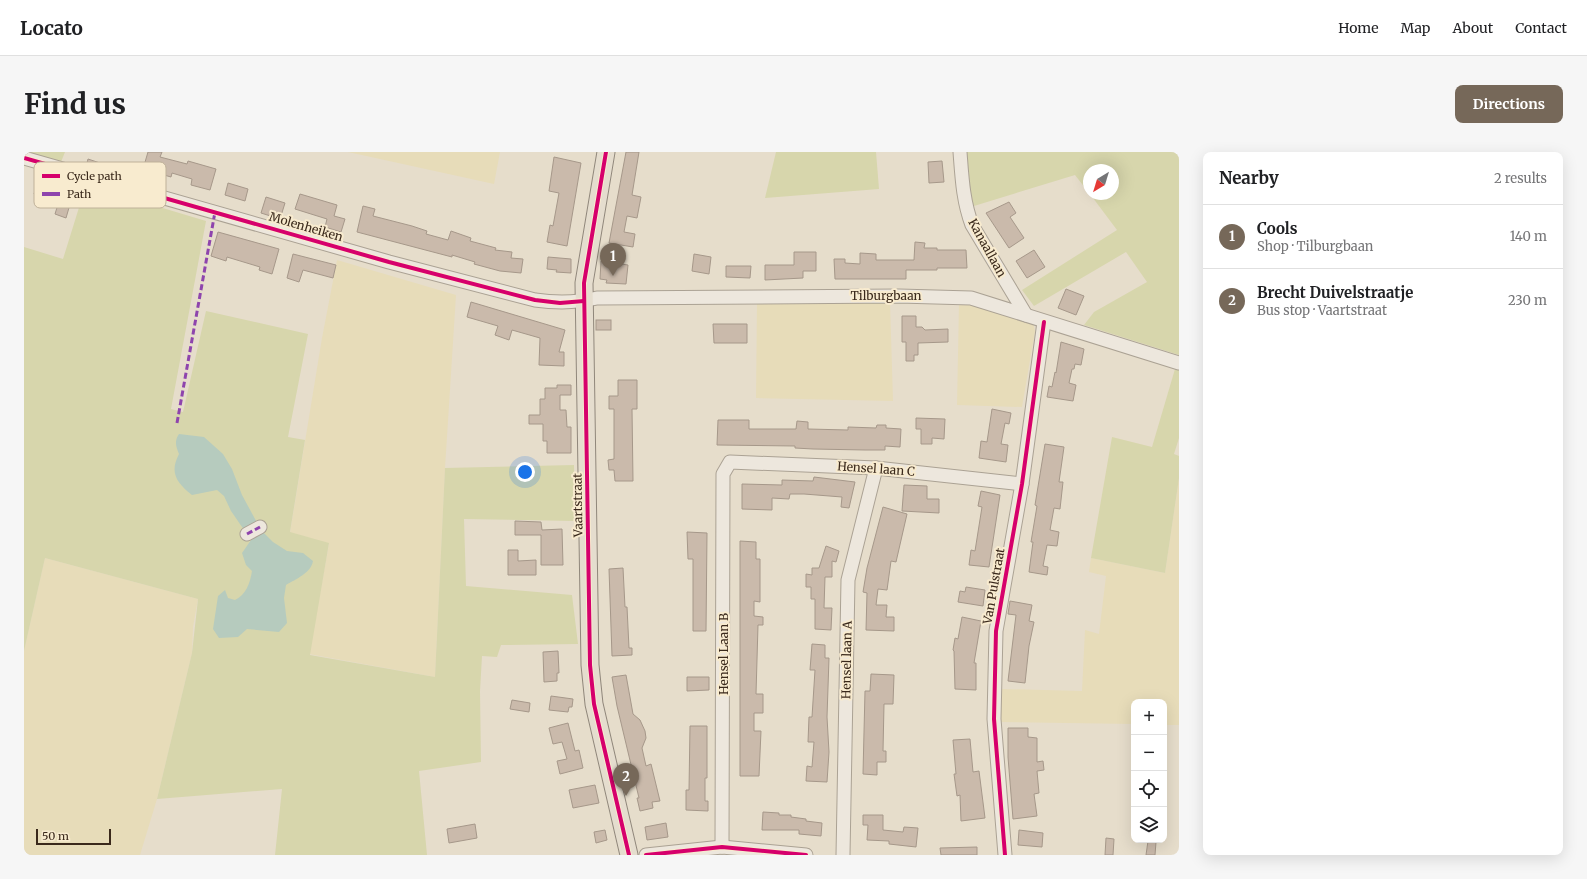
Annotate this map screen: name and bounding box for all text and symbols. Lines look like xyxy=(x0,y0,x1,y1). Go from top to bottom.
text: Locato xyxy=(20,16,83,40)
text: Home xyxy=(1338,19,1379,37)
text: Map xyxy=(1401,19,1430,37)
text: About xyxy=(1452,19,1493,37)
text: Contact xyxy=(1515,19,1567,37)
button: Directions xyxy=(1455,85,1563,123)
text: Find us xyxy=(24,86,126,122)
legend xyxy=(34,162,166,208)
north arrow xyxy=(1083,164,1119,200)
text: Nearby xyxy=(1219,167,1279,189)
text: Cycle path xyxy=(67,169,122,183)
text: 2 results xyxy=(1494,170,1547,187)
text: Path xyxy=(67,187,92,201)
street label: Molenheiken xyxy=(267,209,345,244)
street label: Kanaallaan xyxy=(965,216,1010,280)
text: Cools xyxy=(1257,219,1297,238)
text: 1 xyxy=(1229,228,1235,245)
text: 140 m xyxy=(1510,228,1547,245)
text: Shop · Tilburgbaan xyxy=(1257,238,1373,255)
pin: 1 xyxy=(600,243,626,276)
text: Brecht Duivelstraatje xyxy=(1257,283,1413,302)
street label: Tilburgbaan xyxy=(850,288,922,303)
text: 2 xyxy=(1228,292,1236,309)
text: 230 m xyxy=(1508,292,1547,309)
text: Bus stop · Vaartstraat xyxy=(1257,302,1387,319)
street label: Hensel laan C xyxy=(837,458,915,479)
your location xyxy=(515,462,535,482)
street label: Vaartstraat xyxy=(569,473,586,538)
street label: Van Pulstraat xyxy=(979,546,1008,626)
street label: Hensel Laan B xyxy=(716,613,731,695)
street label: Hensel laan A xyxy=(838,620,855,699)
map controls xyxy=(1131,699,1167,843)
button: + xyxy=(1131,699,1167,735)
button: − xyxy=(1131,735,1167,771)
pin: 2 xyxy=(613,763,639,796)
button: locate xyxy=(1131,771,1167,807)
button: layers xyxy=(1131,807,1167,843)
scale bar xyxy=(36,827,111,846)
text: 50 m xyxy=(42,829,69,843)

